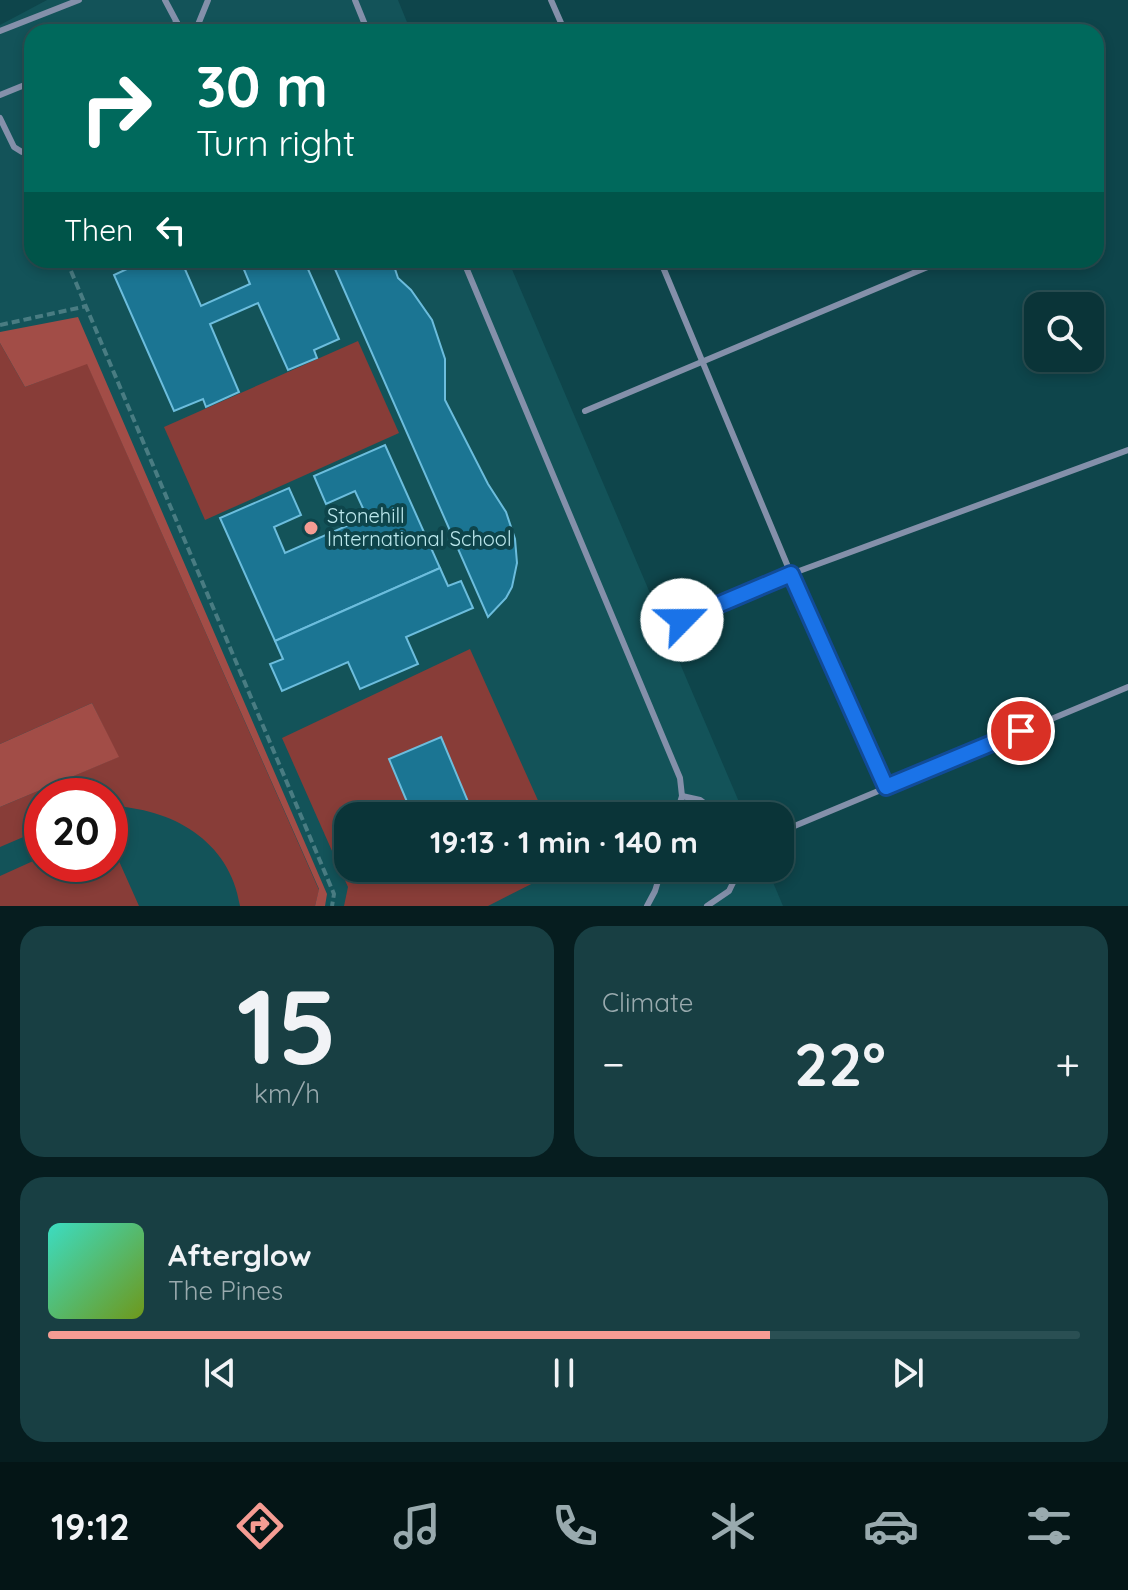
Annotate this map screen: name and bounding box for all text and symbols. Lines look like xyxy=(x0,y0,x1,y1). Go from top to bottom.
text: 30 m xyxy=(196,51,328,121)
icon: right xyxy=(64,56,168,160)
text: Turn right xyxy=(196,120,355,165)
icon: left xyxy=(149,208,193,252)
text: Then xyxy=(64,211,133,249)
map controls xyxy=(1024,292,1104,372)
button: search xyxy=(1024,292,1104,372)
place label: Stonehill International School xyxy=(327,503,512,551)
marker: Stonehill International School xyxy=(302,519,320,537)
position arrow xyxy=(640,578,724,662)
pin xyxy=(987,697,1055,765)
icon: arrive xyxy=(999,709,1043,753)
speed limit sign: 20 xyxy=(24,778,128,882)
text: 19:13 · 1 min · 140 m xyxy=(430,823,698,861)
text: 15 xyxy=(237,960,337,1090)
text: Climate xyxy=(602,986,693,1019)
text: 22° xyxy=(794,1026,886,1101)
text: − xyxy=(602,1036,625,1091)
text: + xyxy=(1055,1036,1080,1091)
text: km/h xyxy=(254,1077,320,1110)
text: Afterglow xyxy=(168,1236,311,1274)
text: The Pines xyxy=(168,1274,283,1307)
icon: previous xyxy=(198,1351,242,1395)
icon: pause xyxy=(542,1351,586,1395)
icon: next xyxy=(886,1351,930,1395)
icon: directions xyxy=(232,1498,288,1554)
icon: music xyxy=(389,1498,445,1554)
icon: phone xyxy=(547,1498,603,1554)
icon: climate xyxy=(705,1498,761,1554)
icon: car xyxy=(863,1498,919,1554)
icon: filters xyxy=(1021,1498,1077,1554)
text: 19:12 xyxy=(51,1504,130,1549)

